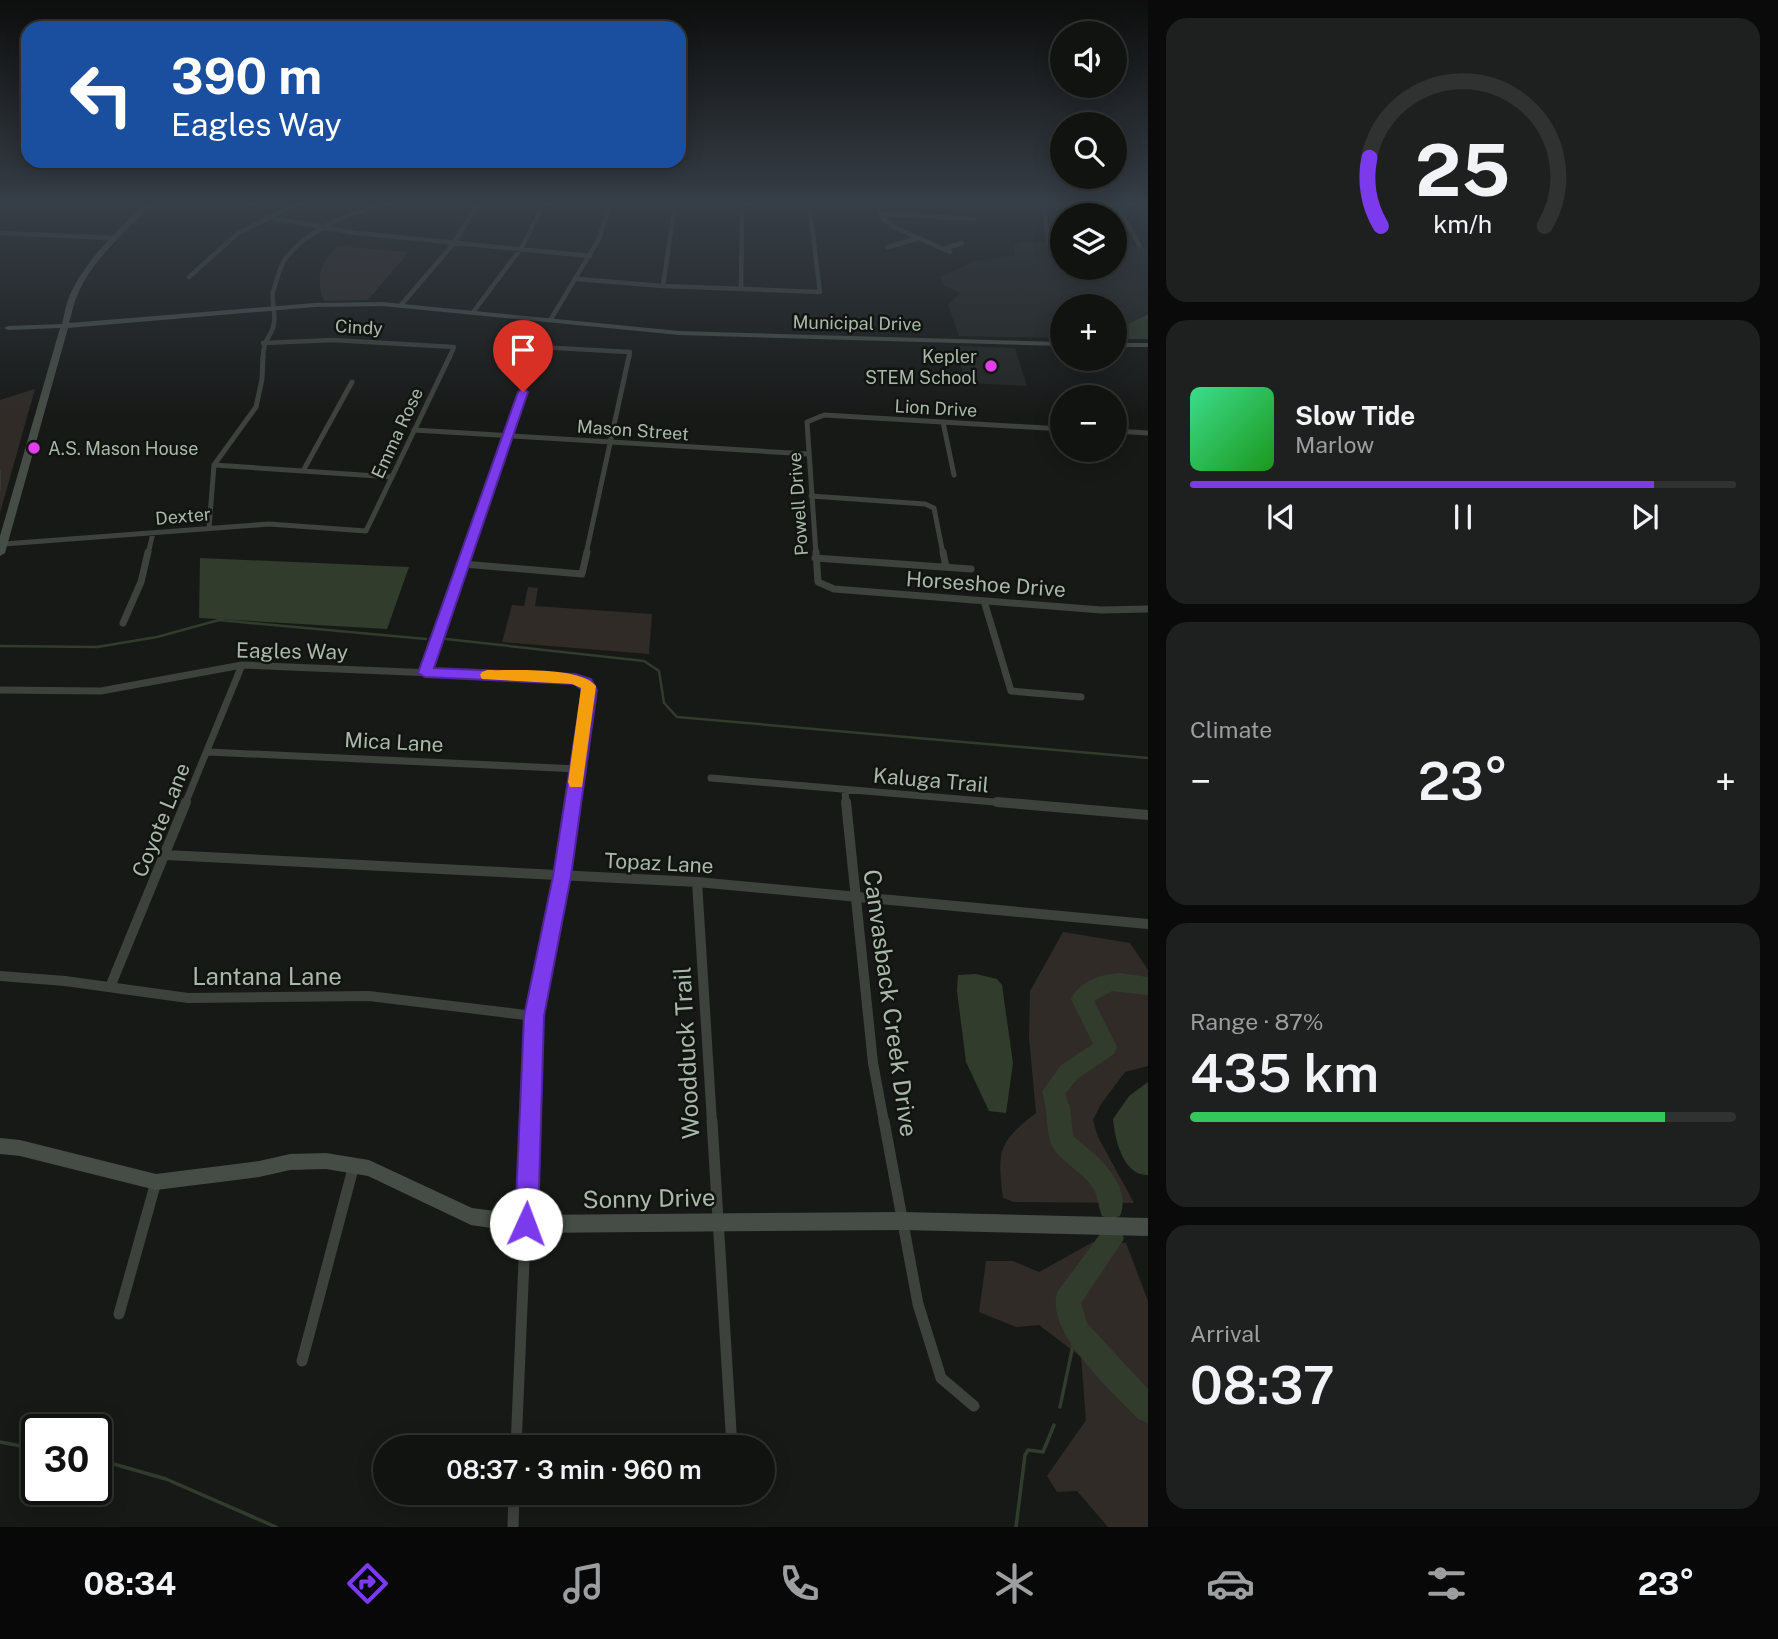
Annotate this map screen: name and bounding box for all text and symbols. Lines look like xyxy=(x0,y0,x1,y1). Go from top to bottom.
map controls xyxy=(1050,21,1127,462)
button: sound xyxy=(1050,21,1127,98)
text: 390 m xyxy=(171,47,322,105)
icon: left xyxy=(56,49,147,140)
text: Eagles Way xyxy=(171,106,342,143)
button: search xyxy=(1050,112,1127,189)
text: 25 xyxy=(1415,127,1511,212)
button: layers xyxy=(1050,203,1127,280)
text: km/h xyxy=(1434,209,1492,239)
button: + xyxy=(1050,294,1127,371)
street label: Municipal Drive xyxy=(792,311,922,335)
street label: Cindy xyxy=(335,315,384,339)
pin xyxy=(493,320,553,392)
icon: arrive xyxy=(504,331,542,369)
place label: Kepler STEM School xyxy=(865,346,977,388)
marker: Kepler STEM School xyxy=(983,358,999,374)
street label: Emma Rose xyxy=(367,384,427,482)
button: − xyxy=(1050,385,1127,462)
street label: Lion Drive xyxy=(894,395,978,421)
text: Slow Tide xyxy=(1295,400,1415,431)
street label: Mason Street xyxy=(576,416,690,444)
text: Marlow xyxy=(1295,431,1374,458)
place label: A.S. Mason House xyxy=(48,438,198,459)
marker: A.S. Mason House xyxy=(26,440,42,456)
street label: Powell Drive xyxy=(784,452,812,556)
icon: previous xyxy=(1262,498,1300,536)
icon: pause xyxy=(1444,498,1482,536)
icon: next xyxy=(1626,498,1664,536)
street label: Dexter xyxy=(154,503,212,529)
street label: Horseshoe Drive xyxy=(905,566,1067,602)
street label: Eagles Way xyxy=(236,638,348,664)
text: Climate xyxy=(1190,716,1272,743)
street label: Mica Lane xyxy=(344,727,444,757)
text: 23° xyxy=(1418,751,1508,812)
street label: Coyote Lane xyxy=(127,759,195,881)
text: − xyxy=(1190,759,1211,804)
text: + xyxy=(1715,759,1736,804)
street label: Kaluga Trail xyxy=(872,762,990,798)
street label: Topaz Lane xyxy=(604,848,714,878)
street label: Canvasback Creek Drive xyxy=(858,868,924,1138)
street label: Lantana Lane xyxy=(192,962,342,990)
street label: Woodduck Trail xyxy=(667,966,705,1140)
text: Range · 87% xyxy=(1190,1008,1324,1035)
text: 435 km xyxy=(1190,1043,1379,1104)
street label: Sonny Drive xyxy=(582,1183,716,1213)
position arrow xyxy=(489,1187,563,1261)
text: Arrival xyxy=(1190,1320,1261,1347)
text: 08:37 xyxy=(1190,1355,1335,1416)
speed limit sign: 30 xyxy=(21,1414,112,1505)
text: 08:37 · 3 min · 960 m xyxy=(446,1454,702,1485)
icon: directions xyxy=(343,1559,392,1608)
icon: music xyxy=(559,1559,608,1608)
icon: phone xyxy=(775,1559,824,1608)
icon: climate xyxy=(990,1559,1039,1608)
icon: car xyxy=(1206,1559,1255,1608)
icon: filters xyxy=(1422,1559,1471,1608)
text: 08:34 xyxy=(83,1565,176,1602)
text: 23° xyxy=(1638,1565,1695,1602)

